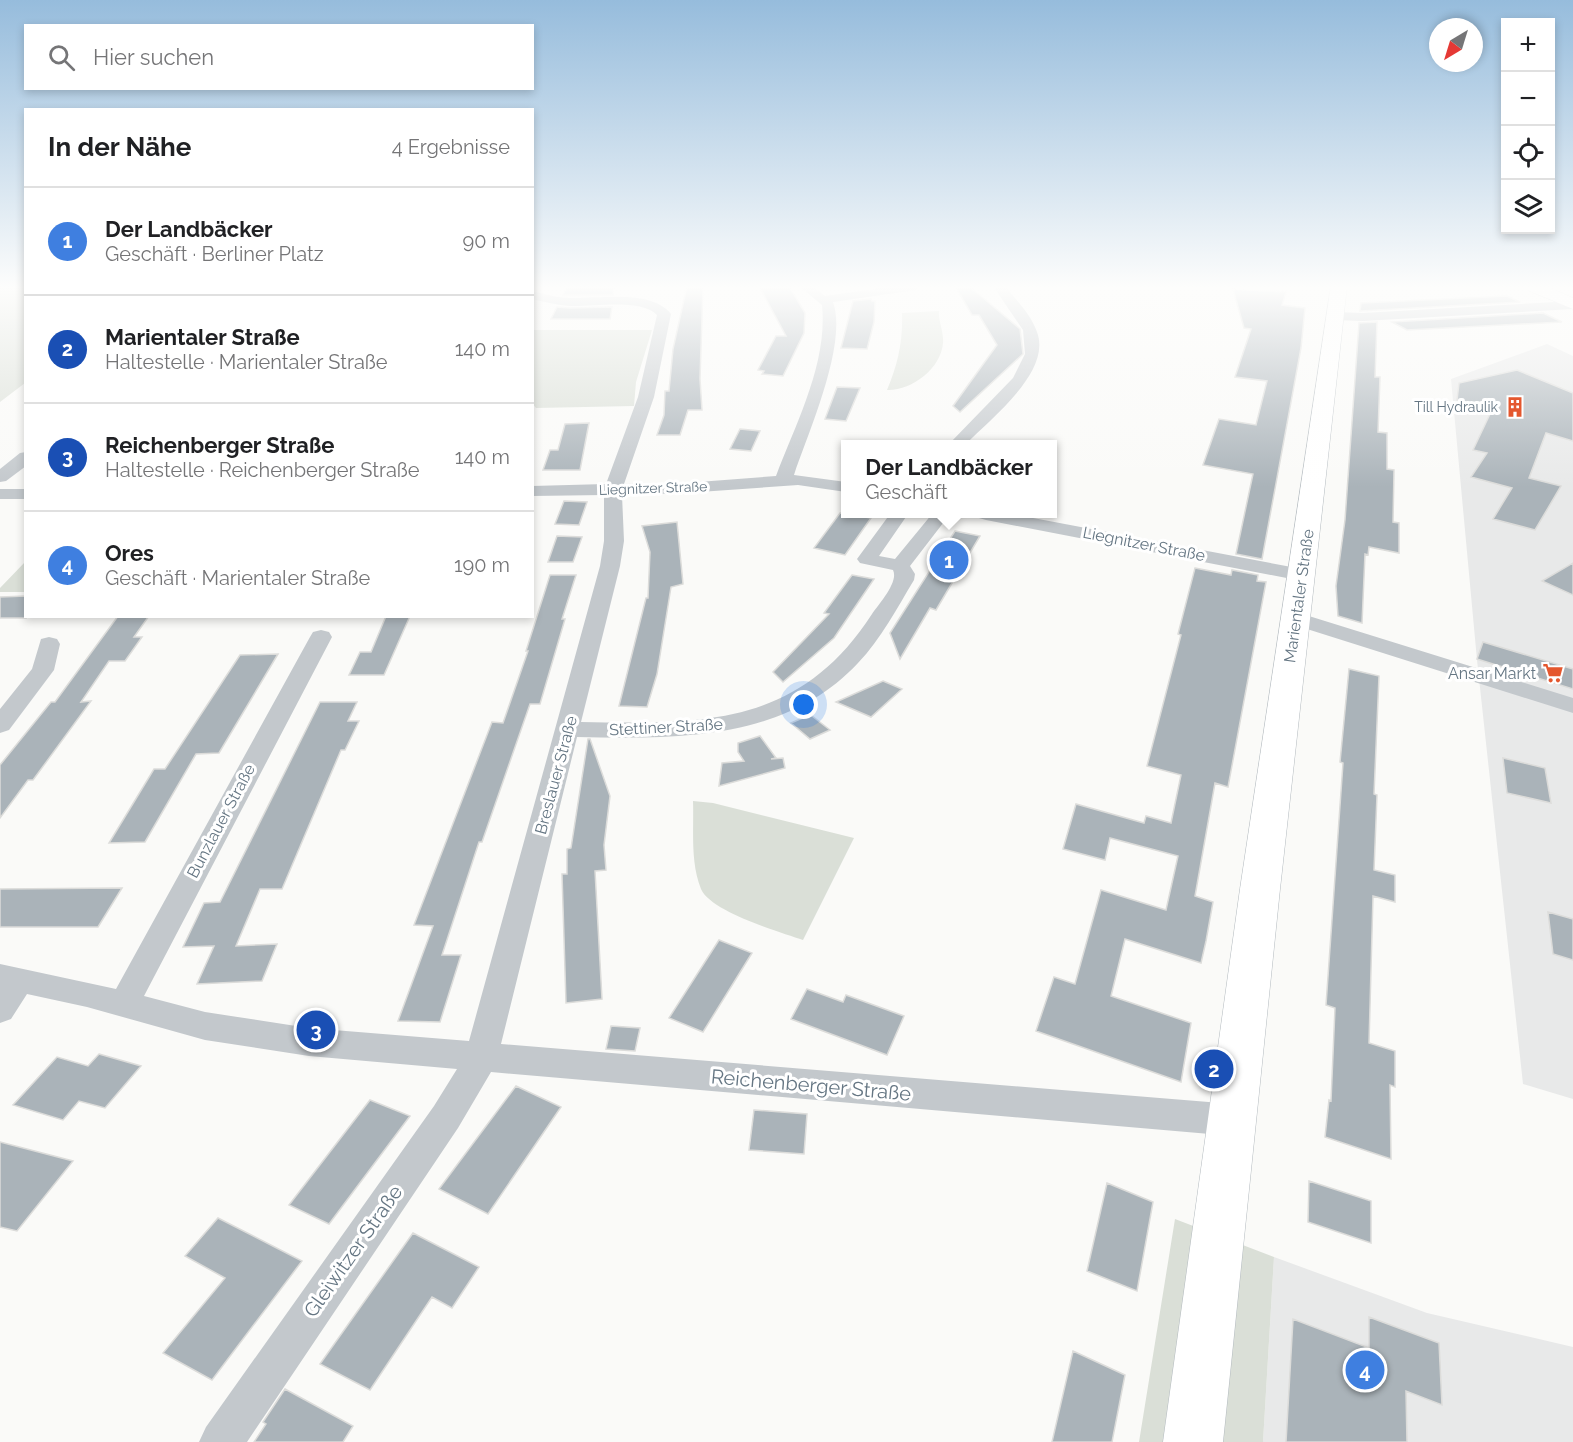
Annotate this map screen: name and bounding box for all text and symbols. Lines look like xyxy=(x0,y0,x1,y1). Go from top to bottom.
north arrow xyxy=(1429,18,1483,72)
map controls xyxy=(1501,18,1555,234)
button: + xyxy=(1501,18,1555,72)
search box xyxy=(24,24,534,90)
icon: search xyxy=(45,41,78,74)
text: Hier suchen xyxy=(93,44,214,70)
button: − xyxy=(1501,72,1555,126)
button: locate xyxy=(1501,126,1555,180)
text: In der Nähe xyxy=(48,132,191,162)
text: 4 Ergebnisse xyxy=(392,135,510,159)
button: layers xyxy=(1501,180,1555,234)
text: Der Landbäcker xyxy=(105,216,273,242)
text: 1 xyxy=(63,229,72,253)
text: 90 m xyxy=(463,229,510,253)
text: Geschäft · Berliner Platz xyxy=(105,242,324,266)
text: Marientaler Straße xyxy=(105,324,300,350)
text: 2 xyxy=(62,337,73,361)
text: 140 m xyxy=(455,337,510,361)
text: Haltestelle · Marientaler Straße xyxy=(105,350,388,374)
building icon: Till Hydraulik xyxy=(1503,395,1527,419)
place label: Till Hydraulik xyxy=(1414,399,1499,415)
text: Reichenberger Straße xyxy=(105,432,334,458)
popup xyxy=(841,440,1057,518)
text: 3 xyxy=(62,445,73,469)
text: 140 m xyxy=(455,445,510,469)
text: Der Landbäcker xyxy=(865,454,1033,480)
text: Haltestelle · Reichenberger Straße xyxy=(105,458,420,482)
street label: Liegnitzer Straße xyxy=(598,478,708,498)
text: Geschäft xyxy=(865,480,948,504)
street label: Liegnitzer Straße xyxy=(1081,523,1207,565)
street label: Marientaler Straße xyxy=(1280,528,1318,664)
pin: 1 xyxy=(930,538,968,582)
text: Ores xyxy=(105,540,154,566)
text: 4 xyxy=(62,553,73,577)
text: 190 m xyxy=(454,553,510,577)
text: Geschäft · Marientaler Straße xyxy=(105,566,370,590)
supermarket icon: Ansar Markt xyxy=(1541,661,1565,685)
place label: Ansar Markt xyxy=(1448,664,1537,683)
your location xyxy=(789,690,818,719)
street label: Breslauer Straße xyxy=(531,714,581,836)
street label: Stettiner Straße xyxy=(609,715,723,739)
street label: Bunzlauer Straße xyxy=(183,761,259,881)
pin: 3 xyxy=(296,1008,336,1052)
pin: 2 xyxy=(1194,1046,1234,1092)
street label: Reichenberger Straße xyxy=(710,1064,912,1106)
street label: Gleiwitzer Straße xyxy=(299,1180,408,1322)
pin: 4 xyxy=(1346,1348,1384,1392)

